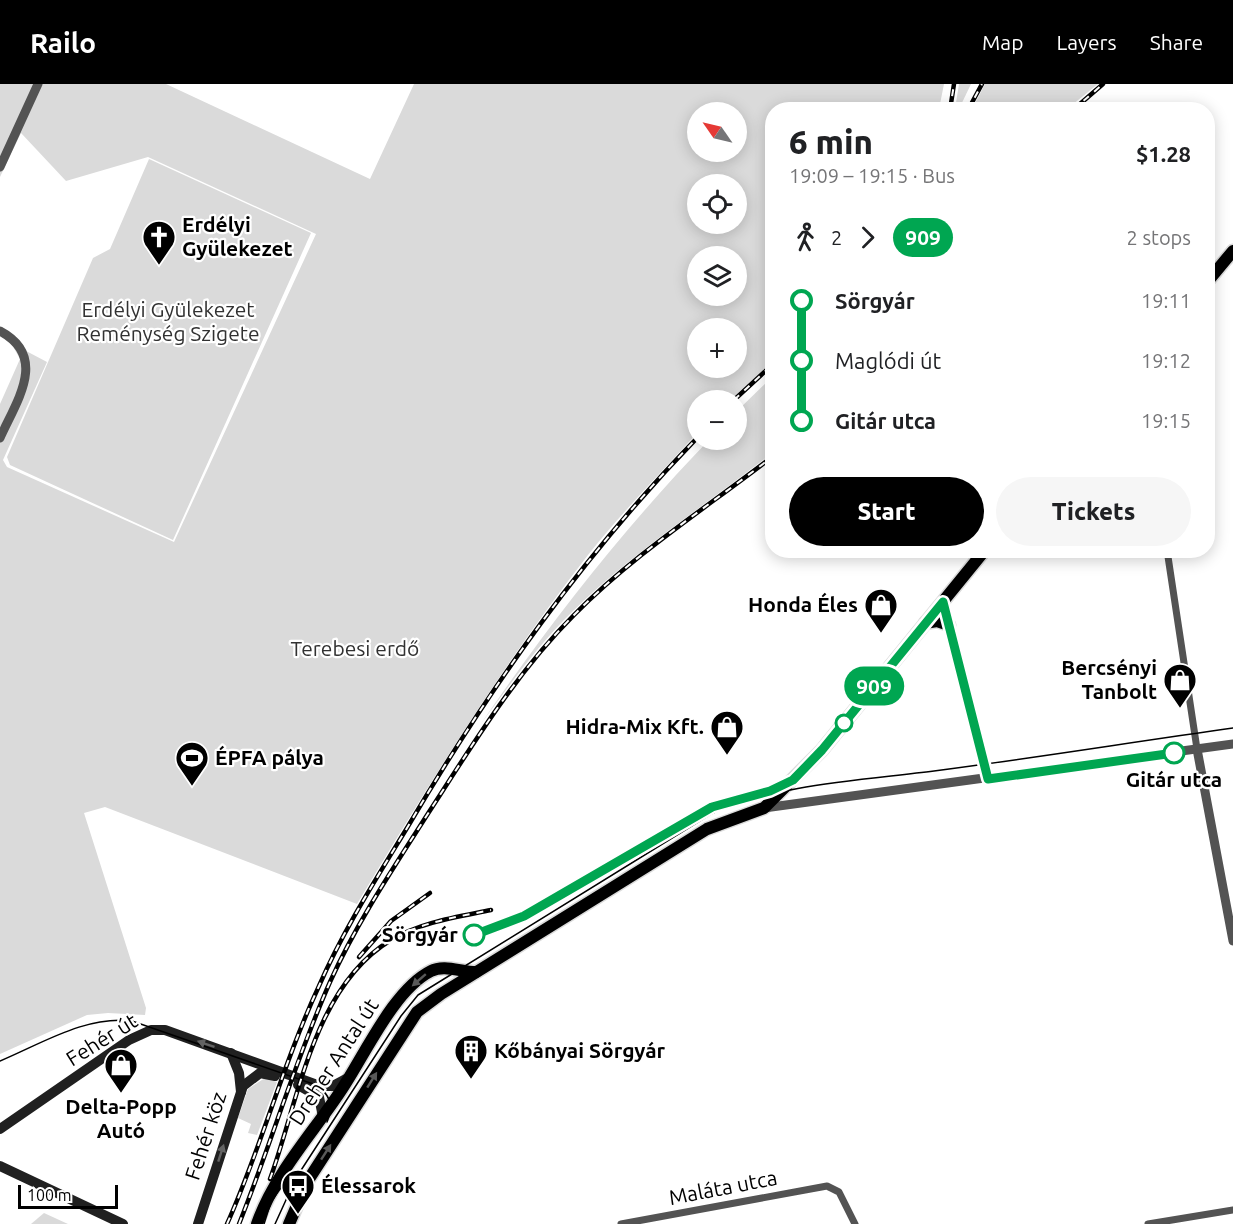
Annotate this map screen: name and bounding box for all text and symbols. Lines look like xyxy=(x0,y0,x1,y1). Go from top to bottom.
text: Railo xyxy=(30,27,96,58)
text: Map xyxy=(982,30,1023,54)
text: Layers xyxy=(1056,30,1117,54)
text: Share xyxy=(1150,30,1203,54)
north arrow xyxy=(687,102,747,162)
map controls xyxy=(687,102,747,450)
text: 6 min xyxy=(789,123,873,160)
text: $1.28 xyxy=(1136,141,1191,166)
text: 19:09 – 19:15 · Bus xyxy=(789,164,955,187)
button: locate xyxy=(687,174,747,234)
place label: Erdélyi Gyülekezet xyxy=(182,212,293,260)
church icon: Erdélyi Gyülekezet xyxy=(141,219,177,266)
icon: walk xyxy=(789,221,822,254)
icon: forward xyxy=(851,221,884,254)
text: 909 xyxy=(905,225,941,249)
text: 2 xyxy=(831,226,842,249)
text: 2 stops xyxy=(1127,226,1191,249)
button: layers xyxy=(687,246,747,306)
text: Sörgyár xyxy=(835,288,915,313)
text: 19:11 xyxy=(1141,289,1191,312)
park label: Erdélyi Gyülekezet Reménység Szigete xyxy=(76,297,260,345)
button: + xyxy=(687,318,747,378)
text: Maglódi út xyxy=(835,348,941,373)
text: 19:12 xyxy=(1141,349,1191,372)
button: − xyxy=(687,390,747,450)
text: Gitár utca xyxy=(835,408,936,433)
text: 19:15 xyxy=(1141,409,1191,432)
button: Start xyxy=(789,477,984,546)
button: Tickets xyxy=(996,477,1191,546)
shop icon: Honda Éles xyxy=(863,587,899,634)
place label: Honda Éles xyxy=(748,592,858,616)
park label: Terebesi erdő xyxy=(291,636,419,660)
place label: Bercsényi Tanbolt xyxy=(1061,655,1157,703)
shop icon: Bercsényi Tanbolt xyxy=(1162,662,1198,709)
line badge: 909 xyxy=(840,666,908,706)
text: 909 xyxy=(856,674,892,698)
shop icon: Hidra-Mix Kft. xyxy=(709,709,745,756)
place label: Hidra-Mix Kft. xyxy=(566,714,704,738)
unlabelled marker xyxy=(835,714,853,732)
sports icon: ÉPFA pálya xyxy=(174,740,210,787)
marker: Gitár utca xyxy=(1163,742,1185,764)
place label: ÉPFA pálya xyxy=(215,745,324,769)
place label: Gitár utca xyxy=(1126,767,1222,791)
place label: Sörgyár xyxy=(382,922,458,946)
marker: Sörgyár xyxy=(463,924,485,946)
one-way arrow xyxy=(412,973,427,986)
street label: Dreher Antal út xyxy=(283,994,383,1129)
street label: Fehér út xyxy=(62,1008,141,1070)
building icon: Kőbányai Sörgyár xyxy=(453,1033,489,1080)
one-way arrow xyxy=(196,1038,214,1048)
place label: Kőbányai Sörgyár xyxy=(494,1038,666,1062)
shop icon: Delta-Popp Autó xyxy=(103,1047,139,1094)
one-way arrow xyxy=(366,1072,377,1088)
street label: Fehér köz xyxy=(180,1089,231,1183)
place label: Delta-Popp Autó xyxy=(65,1094,177,1142)
one-way arrow xyxy=(217,1144,226,1162)
one-way arrow xyxy=(320,1144,331,1160)
street label: Maláta utca xyxy=(667,1165,779,1209)
bus stop icon: Élessarok xyxy=(280,1168,316,1215)
place label: Élessarok xyxy=(321,1173,416,1197)
scale bar xyxy=(18,1182,118,1210)
text: 100 m xyxy=(27,1186,72,1204)

